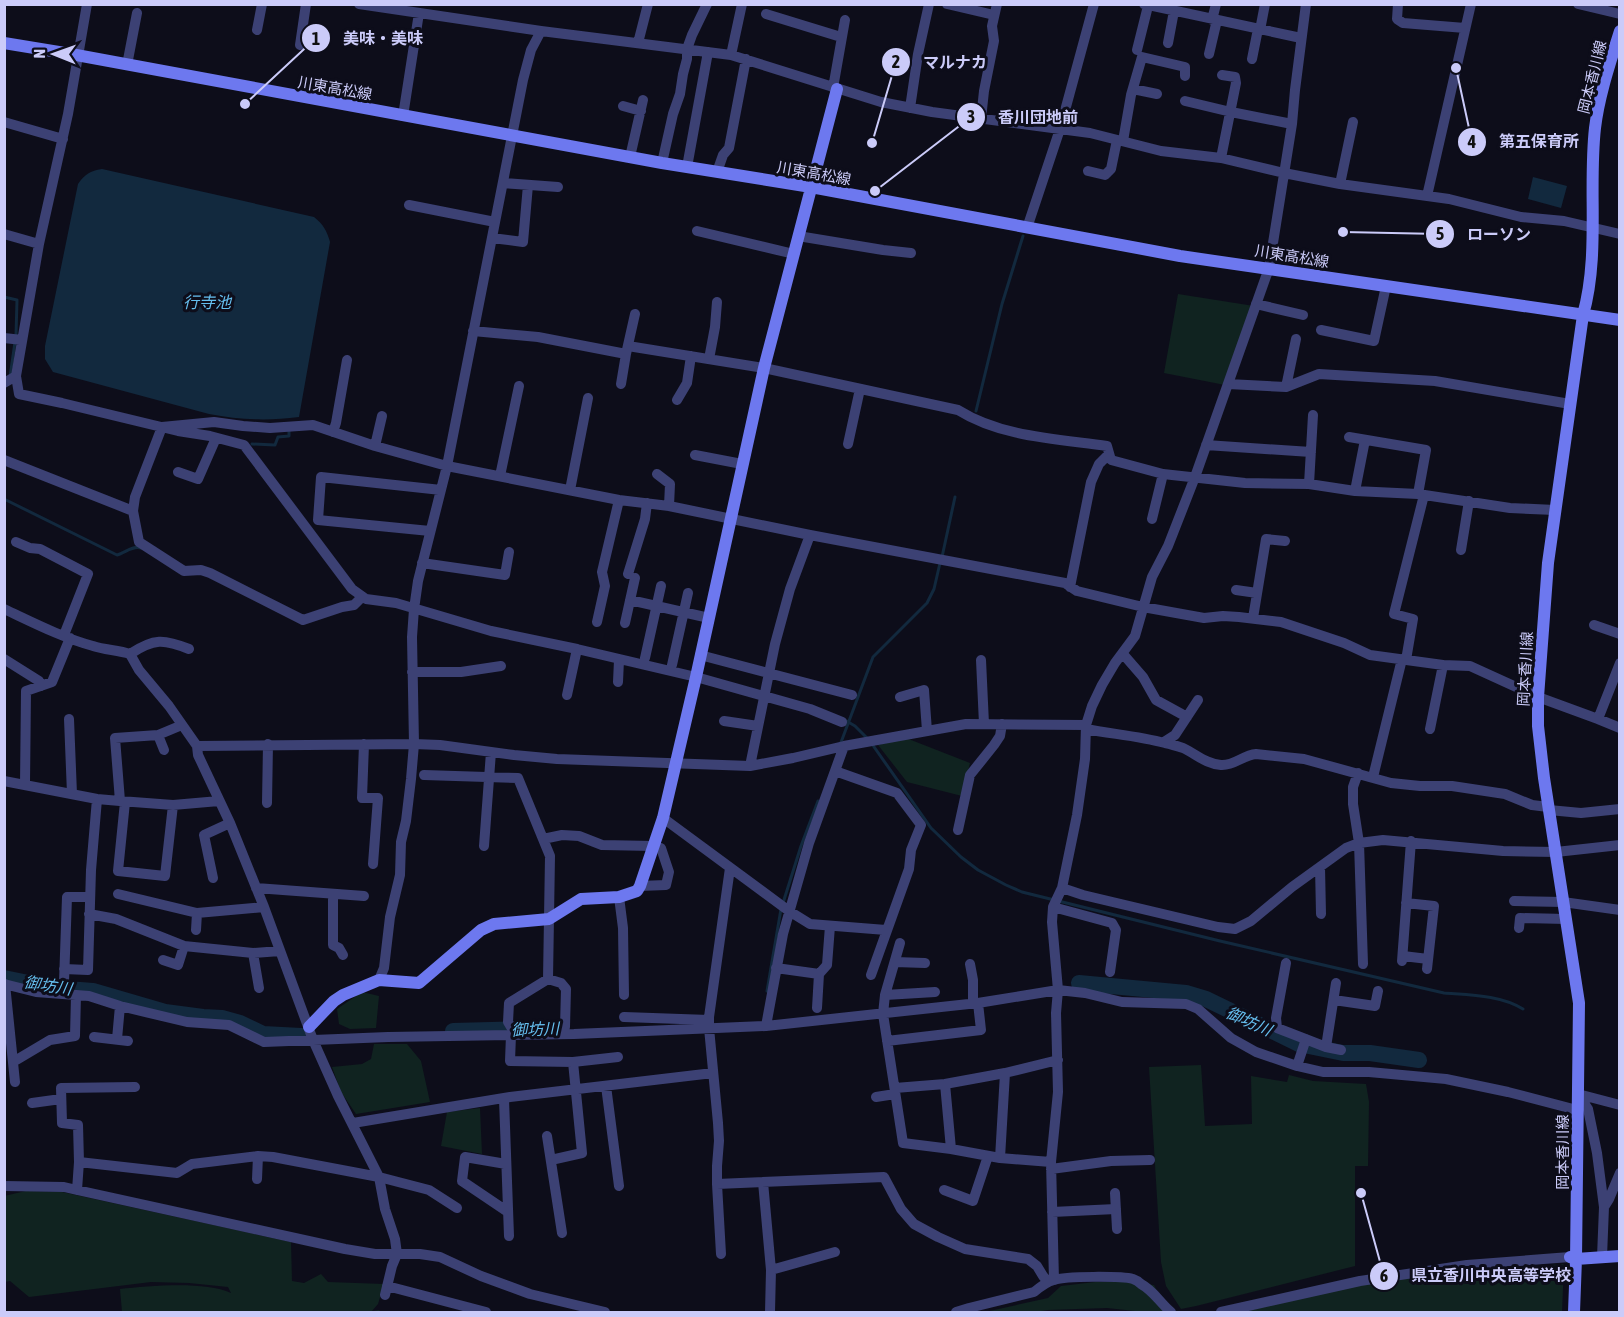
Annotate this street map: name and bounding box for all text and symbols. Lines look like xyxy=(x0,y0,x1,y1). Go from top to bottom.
callout: 美味・美味 xyxy=(301,21,435,55)
north arrow xyxy=(24,24,84,84)
text: 1 xyxy=(312,28,320,49)
text: 美味・美味 xyxy=(343,29,423,47)
street label: 岡本香川線 xyxy=(1575,39,1609,115)
callout: マルナカ xyxy=(881,45,999,79)
text: N xyxy=(30,49,48,59)
text: 2 xyxy=(892,51,900,72)
text: マルナカ xyxy=(923,53,987,71)
street label: 川東高松線 xyxy=(297,73,373,103)
callout: 香川団地前 xyxy=(956,100,1090,134)
text: 3 xyxy=(967,106,975,127)
text: 香川団地前 xyxy=(998,108,1078,126)
callout: 第五保育所 xyxy=(1457,125,1591,159)
text: 4 xyxy=(1467,131,1476,152)
text: 第五保育所 xyxy=(1499,132,1579,150)
street label: 川東高松線 xyxy=(776,158,852,188)
callout: ローソン xyxy=(1425,217,1543,251)
text: 5 xyxy=(1436,223,1444,244)
text: ローソン xyxy=(1467,225,1531,243)
street label: 川東高松線 xyxy=(1254,242,1330,270)
water label: 行寺池 xyxy=(183,293,233,311)
street label: 岡本香川線 xyxy=(1515,631,1535,707)
water label: 御坊川 xyxy=(23,972,75,998)
water label: 御坊川 xyxy=(1223,1003,1276,1040)
water label: 御坊川 xyxy=(511,1019,561,1039)
street label: 岡本香川線 xyxy=(1554,1114,1571,1190)
callout: 県立香川中央高等学校 xyxy=(1369,1259,1583,1293)
text: 6 xyxy=(1380,1265,1388,1286)
text: 県立香川中央高等学校 xyxy=(1411,1266,1571,1284)

